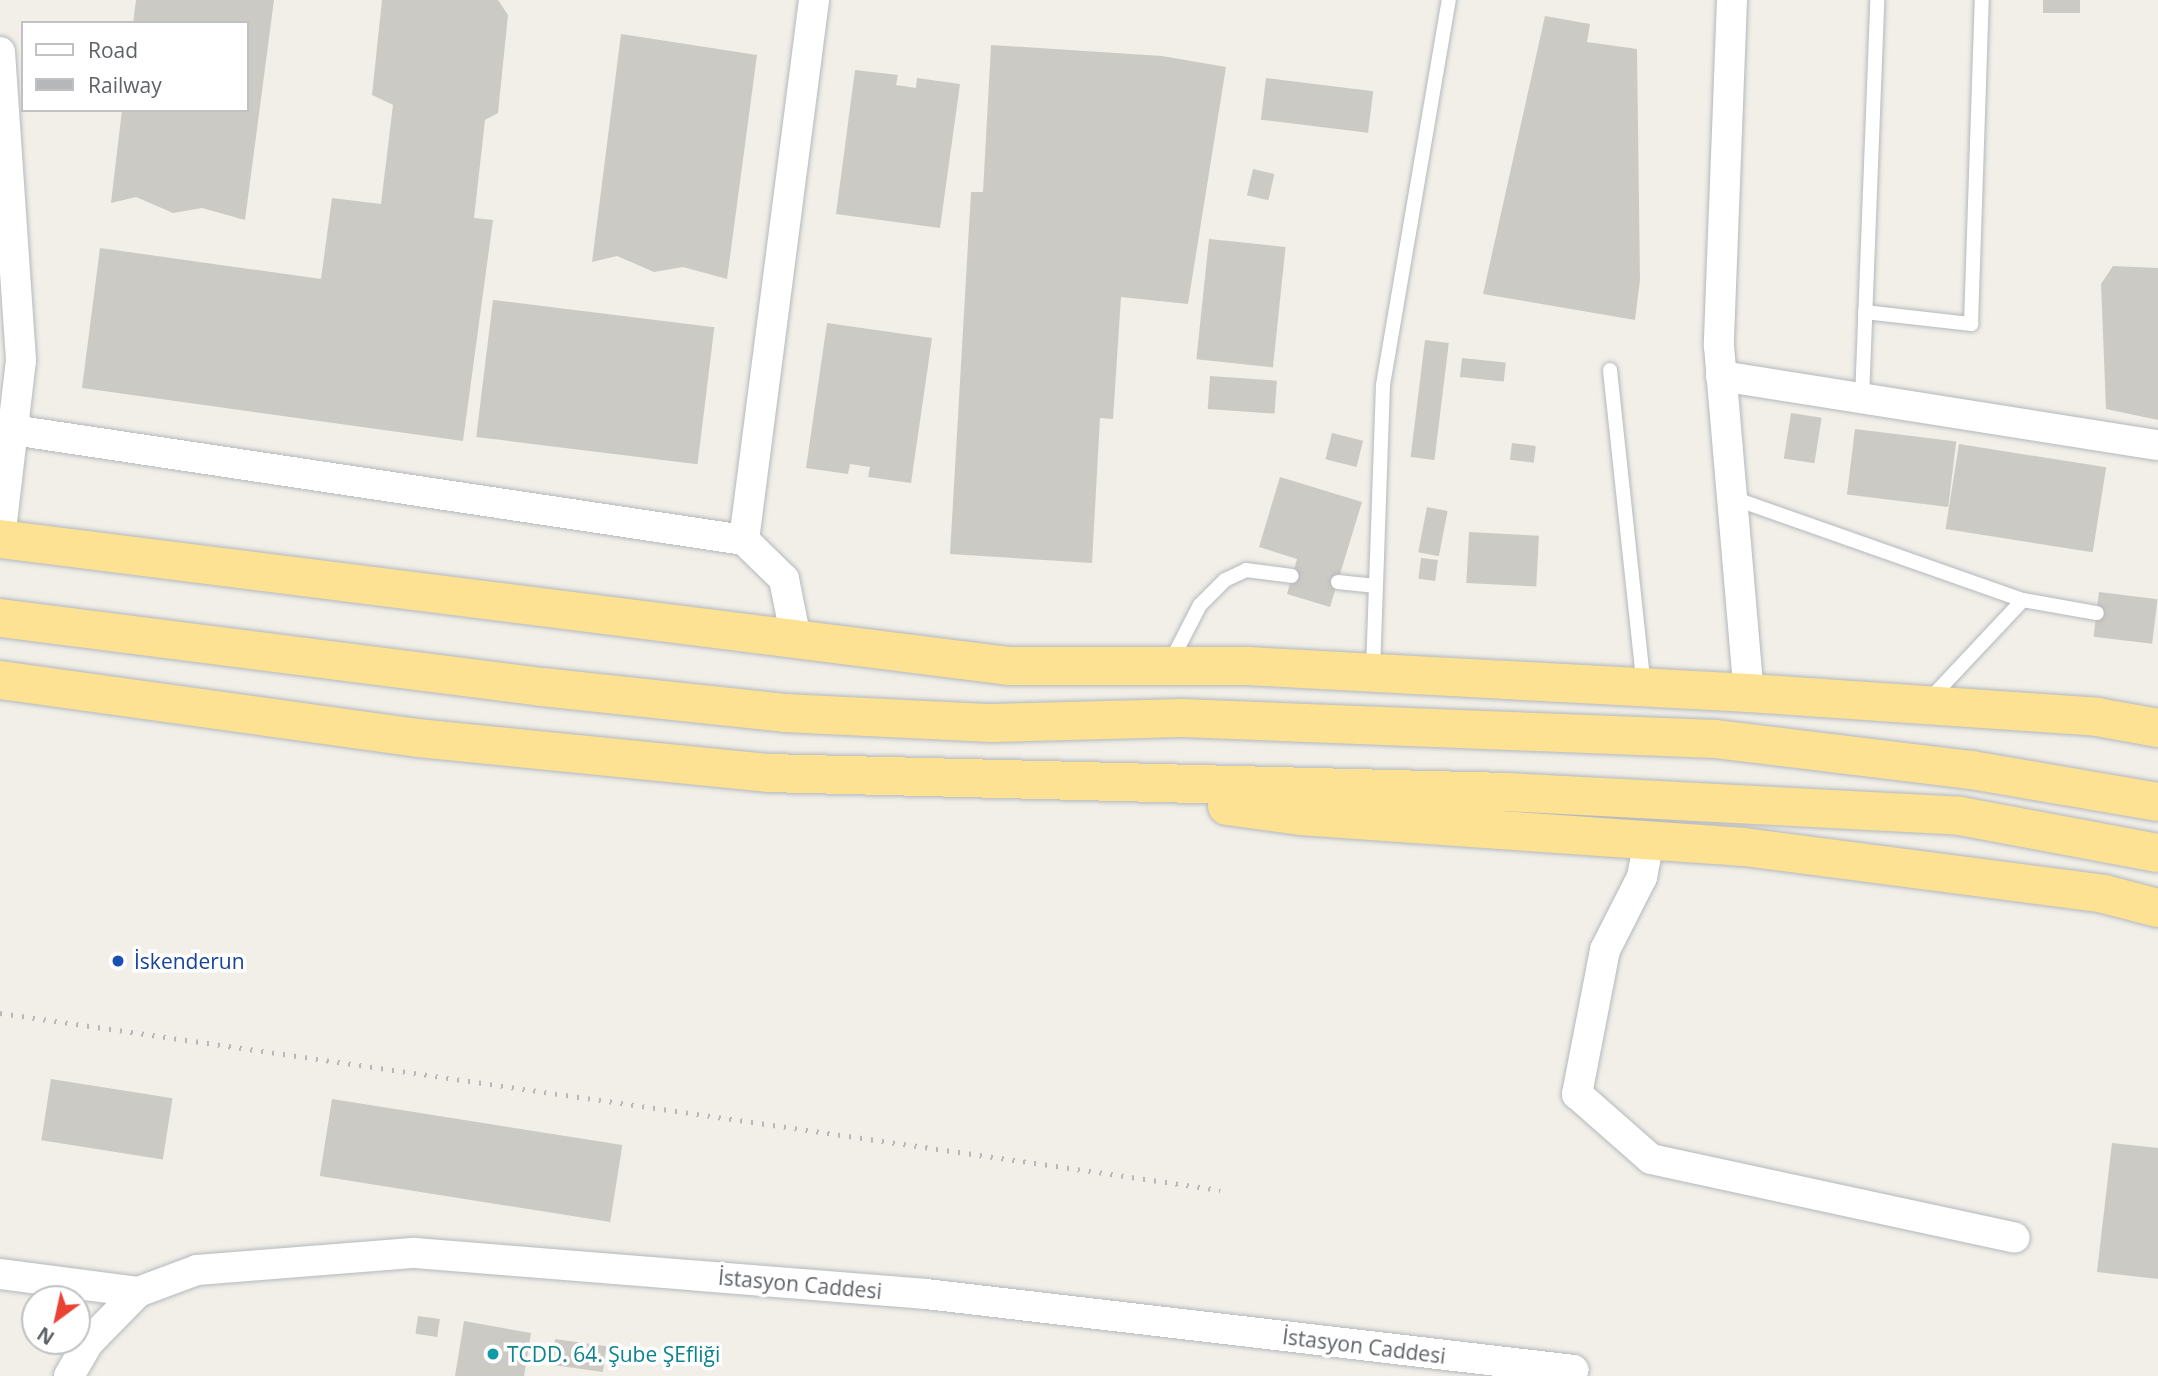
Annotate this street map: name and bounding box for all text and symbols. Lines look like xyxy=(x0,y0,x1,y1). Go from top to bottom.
legend xyxy=(21,21,248,112)
text: Road xyxy=(88,36,138,64)
text: Railway xyxy=(88,71,162,99)
place label: İskenderun xyxy=(134,948,245,974)
marker: İskenderun xyxy=(108,951,128,971)
street label: İstasyon Caddesi xyxy=(717,1264,883,1304)
north arrow xyxy=(21,1285,91,1355)
text: N xyxy=(32,1321,59,1351)
street label: İstasyon Caddesi xyxy=(1281,1323,1447,1369)
place label: TCDD. 64. Şube ŞEfliği xyxy=(507,1341,720,1367)
marker: TCDD. 64. Şube ŞEfliği xyxy=(485,1346,501,1362)

